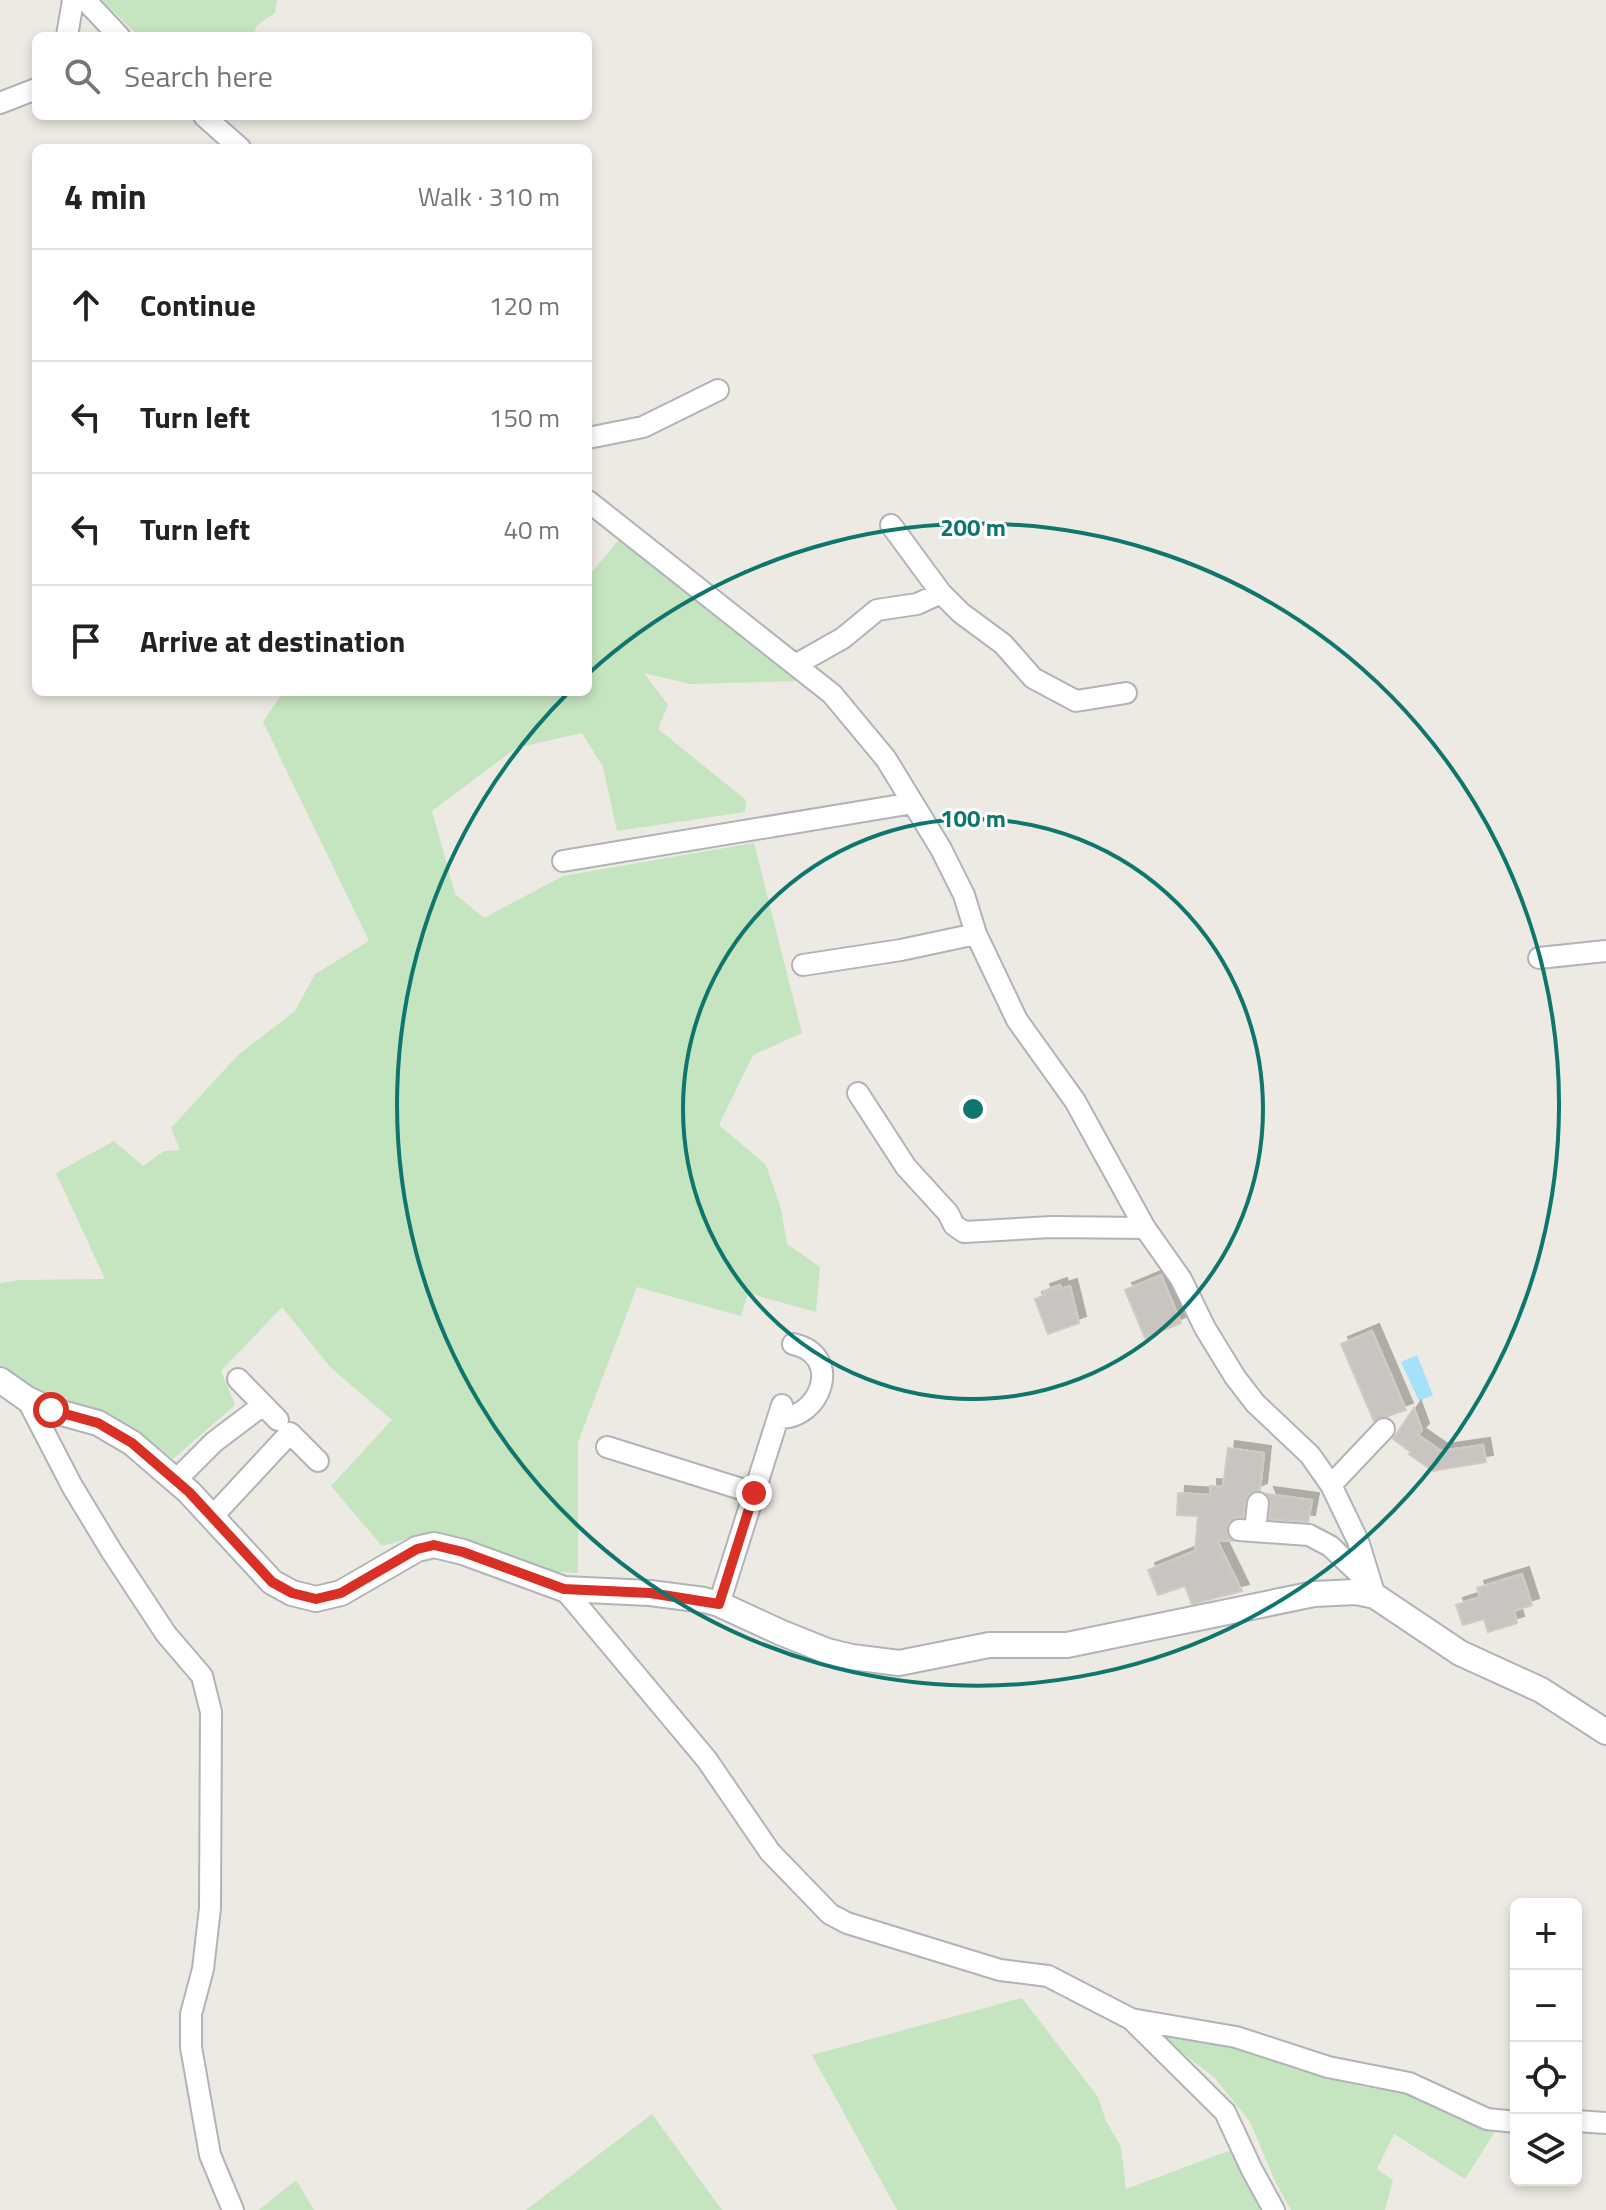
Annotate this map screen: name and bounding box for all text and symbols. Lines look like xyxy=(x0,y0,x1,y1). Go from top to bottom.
search box xyxy=(32,32,592,120)
text: Search here xyxy=(124,53,273,99)
icon: search xyxy=(60,54,104,98)
text: 4 min xyxy=(64,170,147,222)
text: Walk · 310 m xyxy=(418,177,560,216)
text: Continue xyxy=(140,282,256,328)
icon: ahead xyxy=(64,283,108,327)
text: 120 m xyxy=(489,286,560,325)
text: Turn left xyxy=(140,394,250,440)
icon: left xyxy=(64,395,108,439)
text: 150 m xyxy=(489,398,560,437)
text: Turn left xyxy=(140,506,250,552)
icon: left xyxy=(64,507,108,551)
text: 200 m xyxy=(940,509,1006,545)
text: 40 m xyxy=(503,510,560,549)
text: Arrive at destination xyxy=(140,618,405,664)
icon: arrive xyxy=(64,619,108,663)
text: 100 m xyxy=(940,800,1006,836)
centre of rings xyxy=(959,1095,987,1123)
route start xyxy=(33,1392,69,1428)
route end xyxy=(736,1475,772,1511)
map controls xyxy=(1510,1898,1582,2186)
button: + xyxy=(1510,1898,1582,1970)
button: − xyxy=(1510,1970,1582,2042)
button: locate xyxy=(1510,2042,1582,2114)
button: layers xyxy=(1510,2114,1582,2186)

